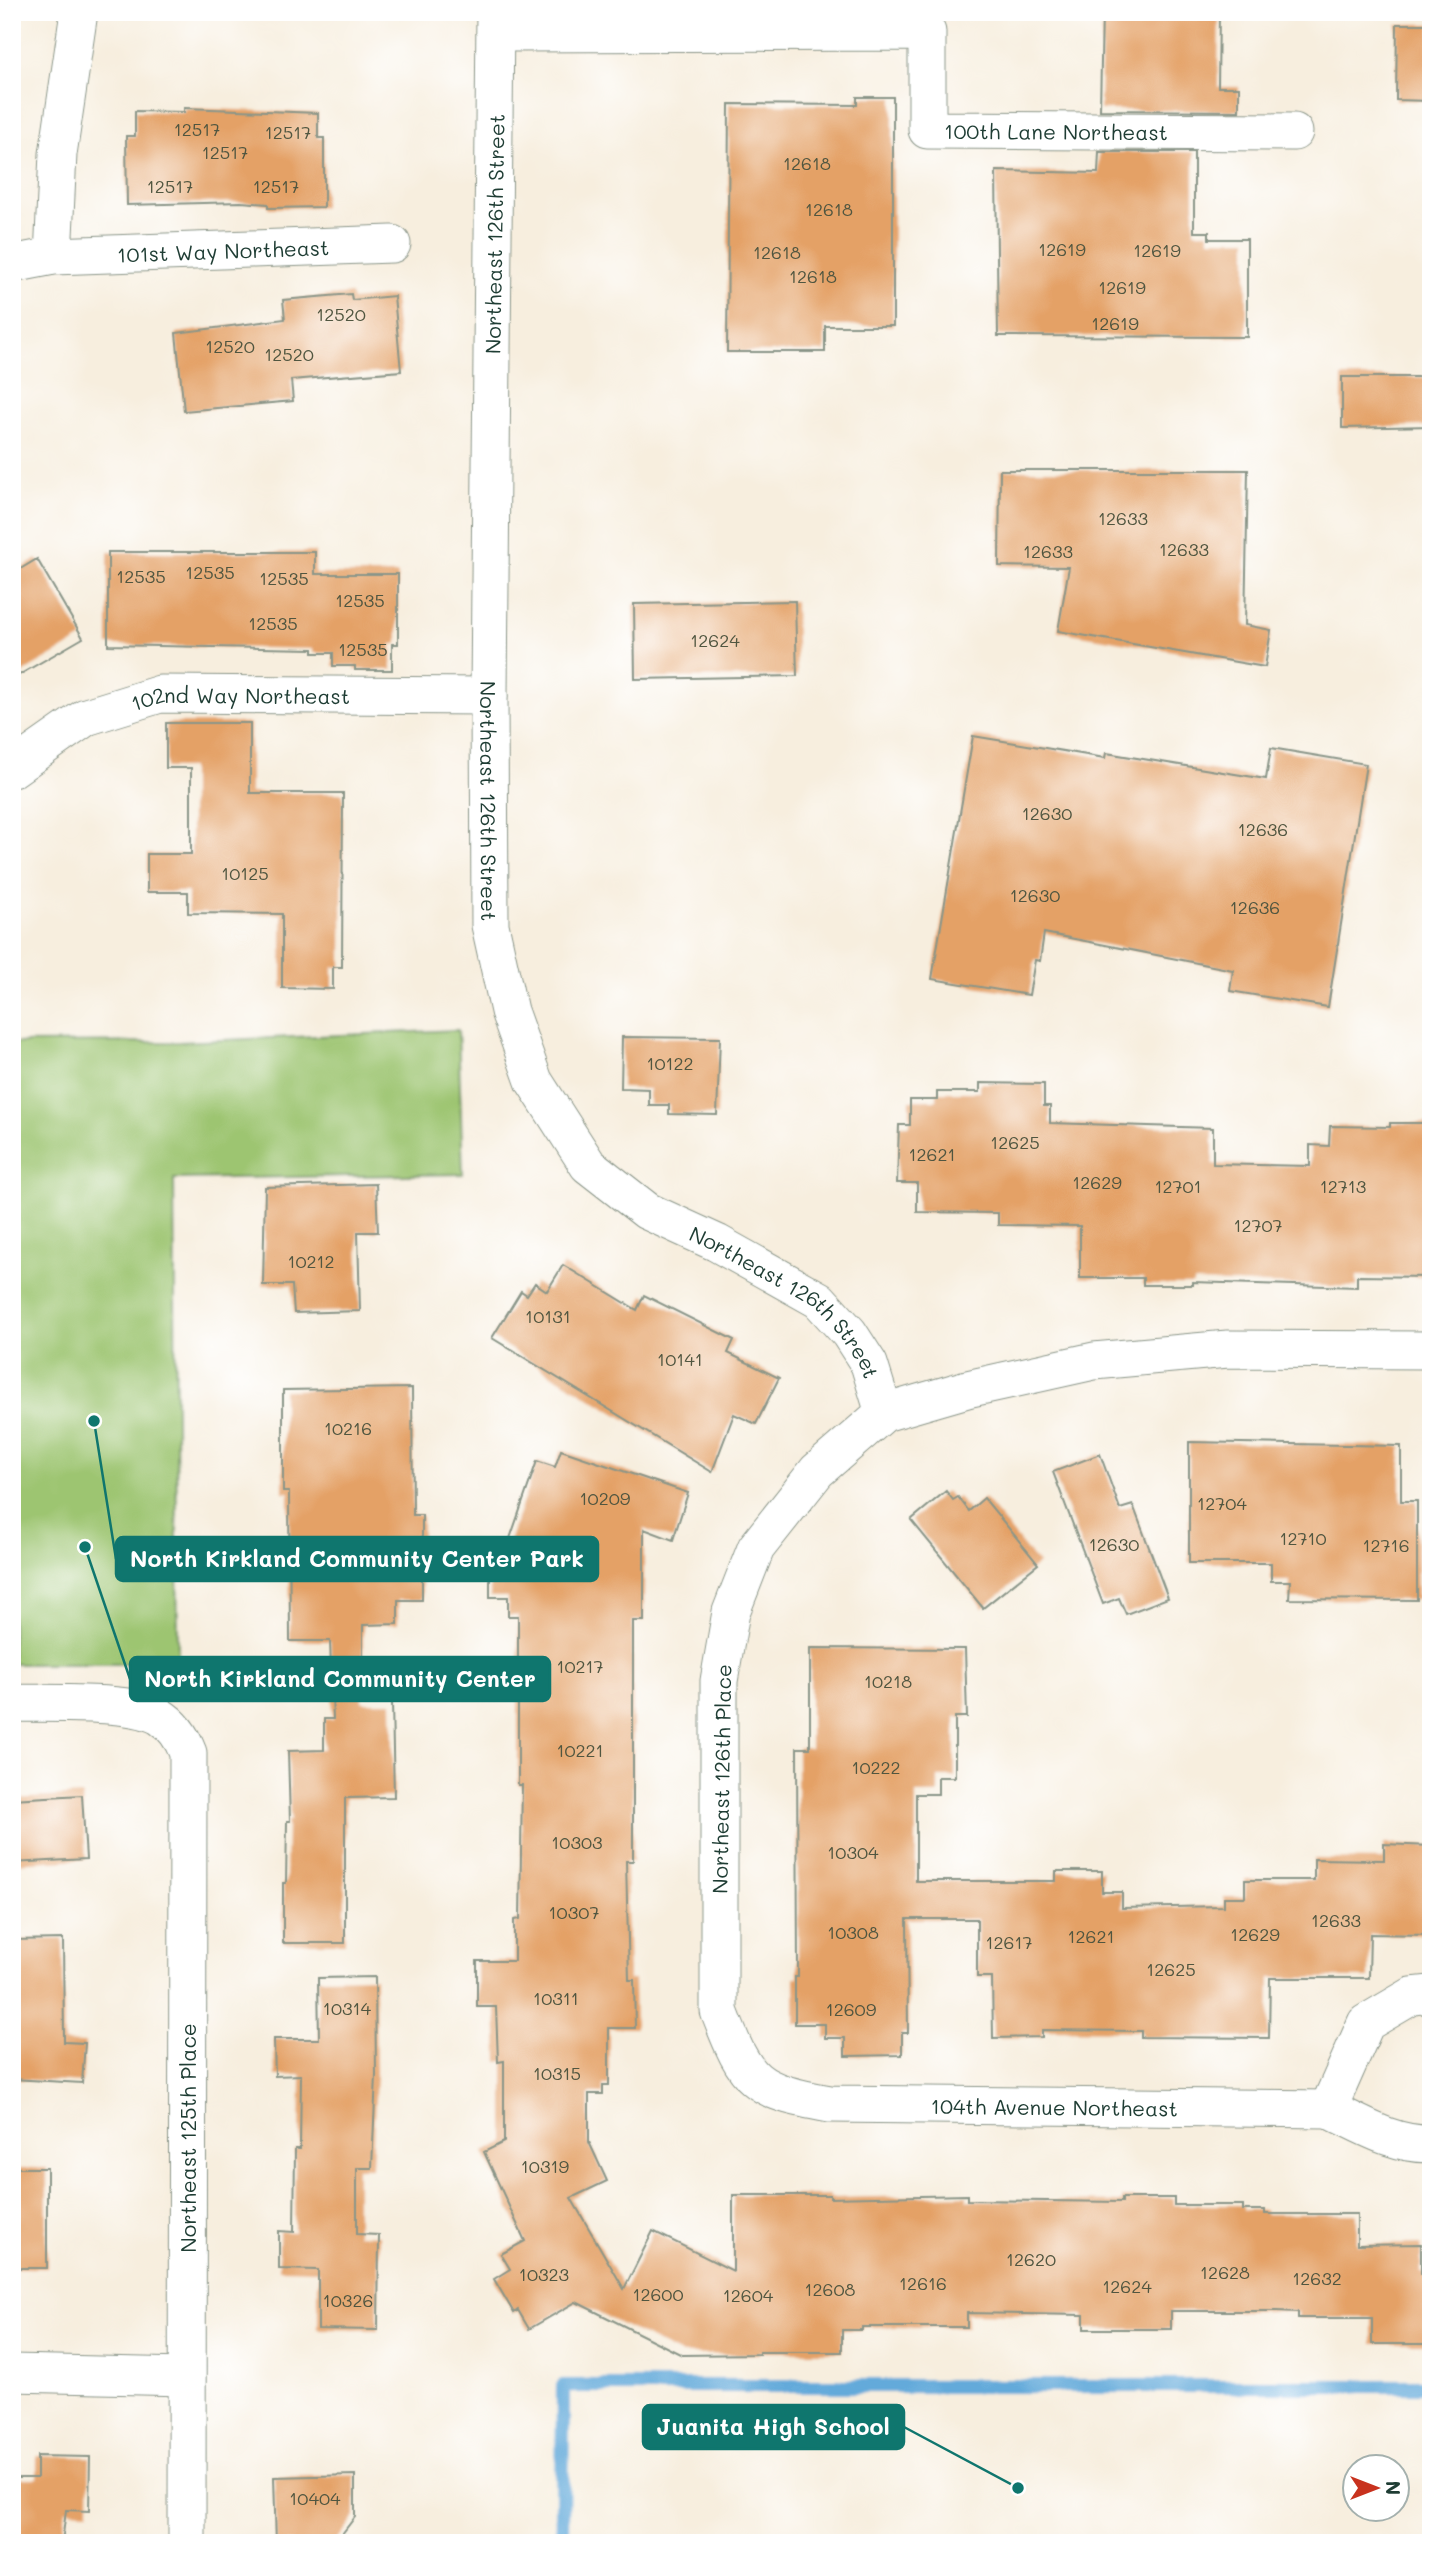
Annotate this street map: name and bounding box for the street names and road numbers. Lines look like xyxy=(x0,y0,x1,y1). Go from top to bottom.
street label: Northeast 126th Street xyxy=(478,114,510,354)
street label: 100th Lane Northeast xyxy=(944,117,1168,145)
street label: 101st Way Northeast xyxy=(117,233,330,267)
street label: 102nd Way Northeast xyxy=(127,680,350,716)
street label: Northeast 126th Street xyxy=(475,681,503,921)
street label: Northeast 126th Street xyxy=(686,1219,886,1381)
street label: Northeast 126th Place xyxy=(705,1664,737,1894)
street label: Northeast 125th Place xyxy=(174,2023,201,2253)
street label: 104th Avenue Northeast xyxy=(931,2092,1178,2121)

